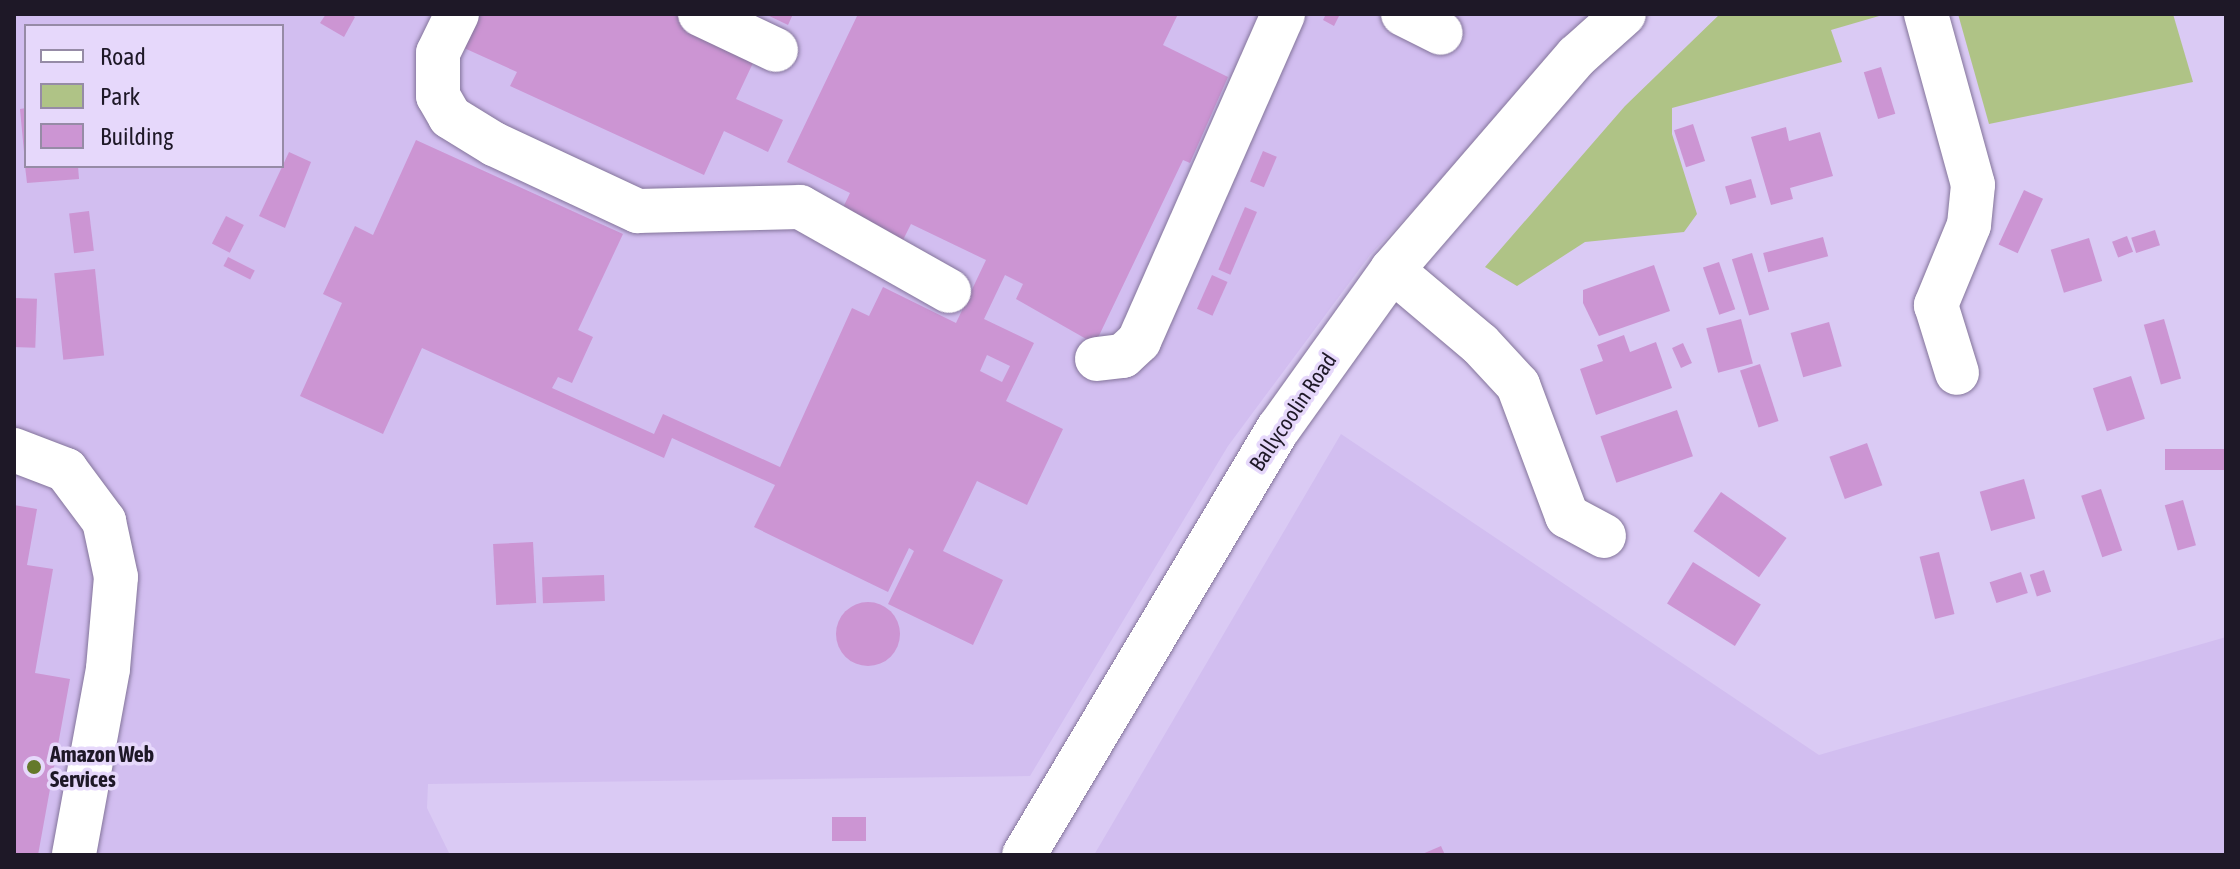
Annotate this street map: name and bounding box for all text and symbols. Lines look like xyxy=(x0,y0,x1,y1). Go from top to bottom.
legend xyxy=(24,24,284,168)
text: Road xyxy=(100,43,146,70)
text: Park xyxy=(100,83,140,110)
text: Building xyxy=(100,123,173,150)
street label: Ballycoolin Road xyxy=(1244,348,1342,476)
place label: Amazon Web Services xyxy=(50,741,154,792)
marker: Amazon Web Services xyxy=(25,758,43,776)

